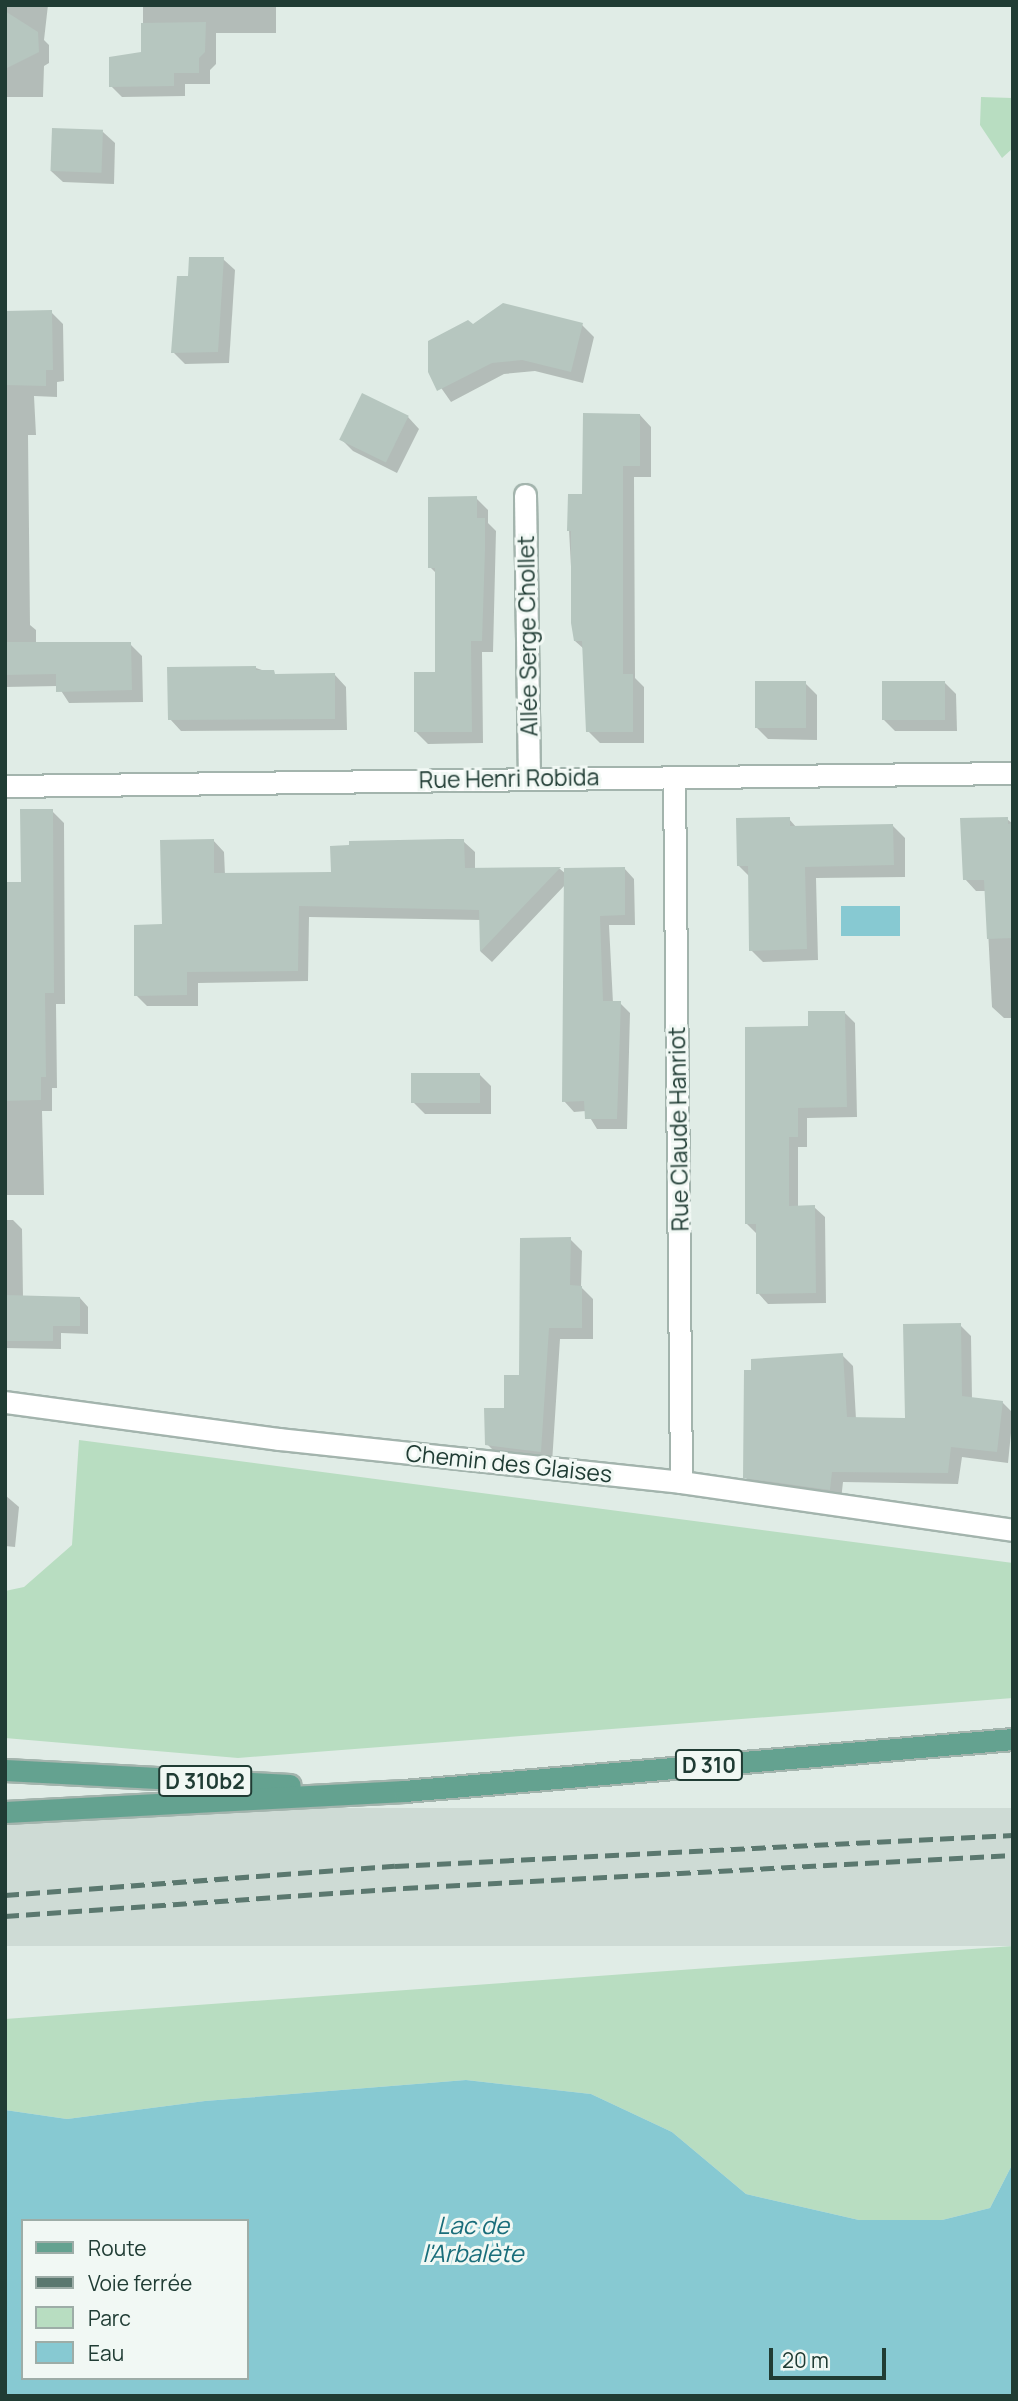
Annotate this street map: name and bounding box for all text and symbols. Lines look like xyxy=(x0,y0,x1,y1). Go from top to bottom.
street label: Allée Serge Chollet xyxy=(511,535,543,737)
street label: Rue Henri Robida xyxy=(419,763,599,793)
street label: Rue Claude Hanriot xyxy=(662,1026,694,1232)
street label: Chemin des Glaises xyxy=(404,1438,614,1488)
road number: D 310 xyxy=(674,1748,744,1782)
road number: D 310b2 xyxy=(158,1764,252,1798)
water label: Lac de l'Arbalète xyxy=(422,2211,524,2267)
legend xyxy=(21,2219,248,2380)
text: Route xyxy=(88,2234,146,2262)
text: Voie ferrée xyxy=(88,2269,192,2297)
text: Parc xyxy=(88,2304,131,2332)
scale bar xyxy=(773,2334,890,2378)
text: Eau xyxy=(88,2339,124,2367)
text: 20 m xyxy=(782,2346,829,2374)

